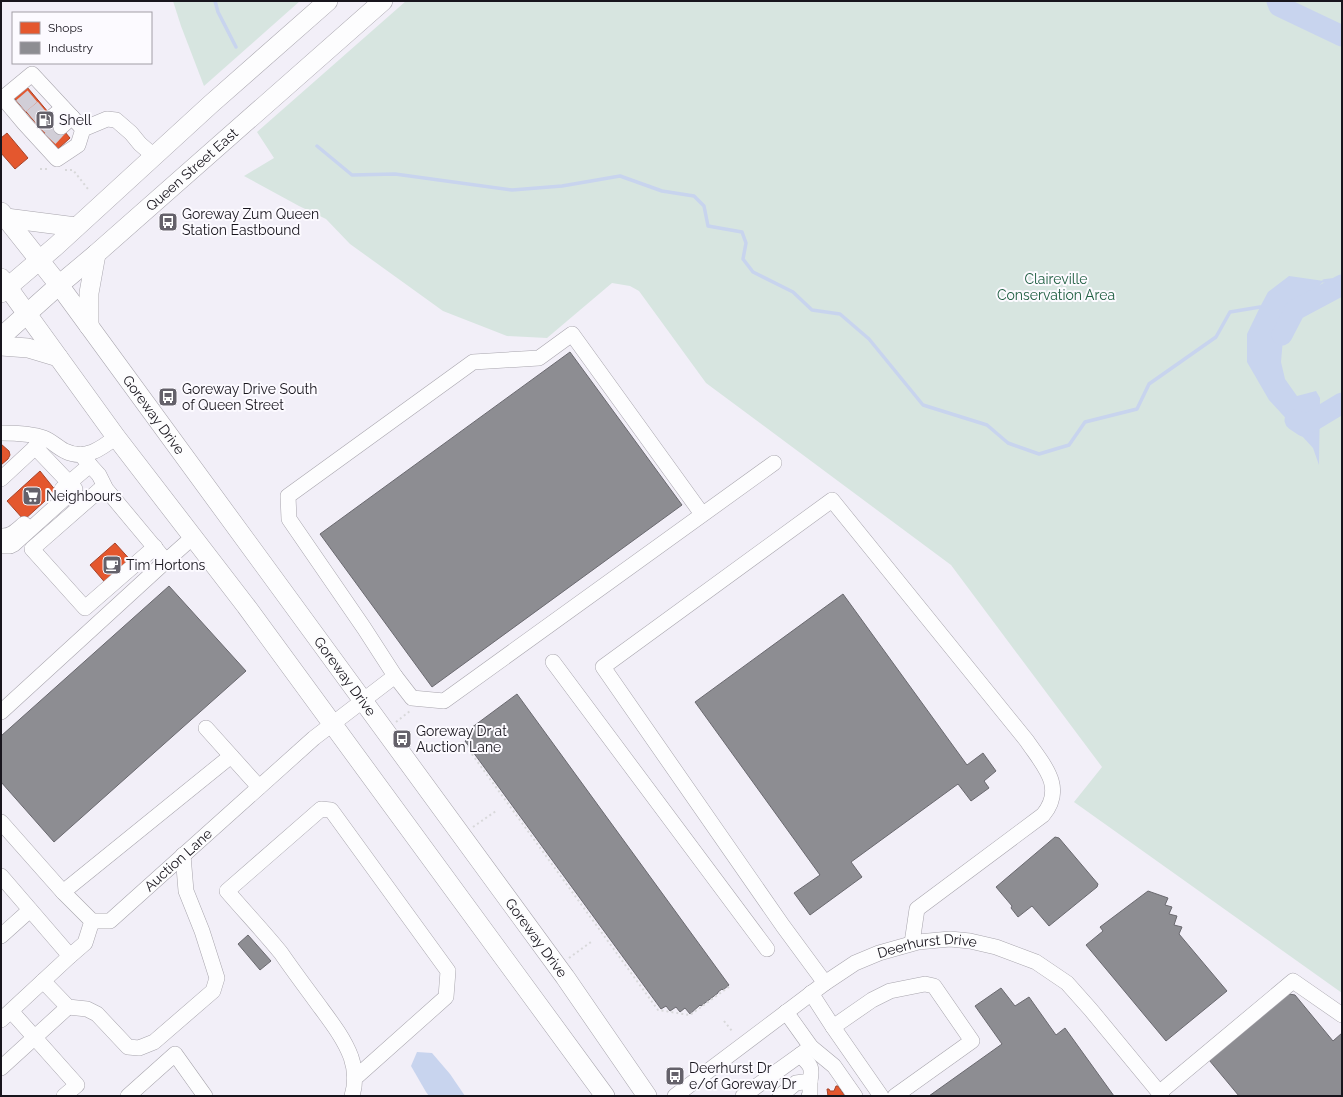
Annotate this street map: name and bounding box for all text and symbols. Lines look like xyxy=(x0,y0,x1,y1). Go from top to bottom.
legend xyxy=(12,12,152,64)
text: Shops xyxy=(48,21,83,35)
text: Industry xyxy=(48,41,94,55)
fuel station icon: Shell xyxy=(34,109,56,131)
place label: Shell xyxy=(59,112,92,128)
street label: Queen Street East xyxy=(143,125,241,214)
place label: Goreway Zum Queen Station Eastbound xyxy=(182,206,319,238)
bus stop icon: Goreway Zum Queen Station Eastbound xyxy=(157,211,179,233)
park label: Claireville Conservation Area xyxy=(997,271,1115,303)
street label: Goreway Drive xyxy=(120,372,188,457)
place label: Goreway Drive South of Queen Street xyxy=(182,381,317,413)
bus stop icon: Goreway Drive South of Queen Street xyxy=(157,386,179,408)
supermarket icon: Neighbours xyxy=(21,485,43,507)
place label: Neighbours xyxy=(46,488,122,504)
cafe icon: Tim Hortons xyxy=(101,554,123,576)
place label: Tim Hortons xyxy=(126,557,206,573)
street label: Goreway Drive xyxy=(311,634,379,719)
place label: Goreway Dr at Auction Lane xyxy=(416,723,507,755)
bus stop icon: Goreway Dr at Auction Lane xyxy=(391,728,413,750)
street label: Auction Lane xyxy=(141,825,215,894)
street label: Goreway Drive xyxy=(502,895,571,980)
street label: Deerhurst Drive xyxy=(875,931,979,961)
place label: Deerhurst Dr e/of Goreway Dr xyxy=(689,1060,797,1092)
bus stop icon: Deerhurst Dr e/of Goreway Dr xyxy=(664,1065,686,1087)

